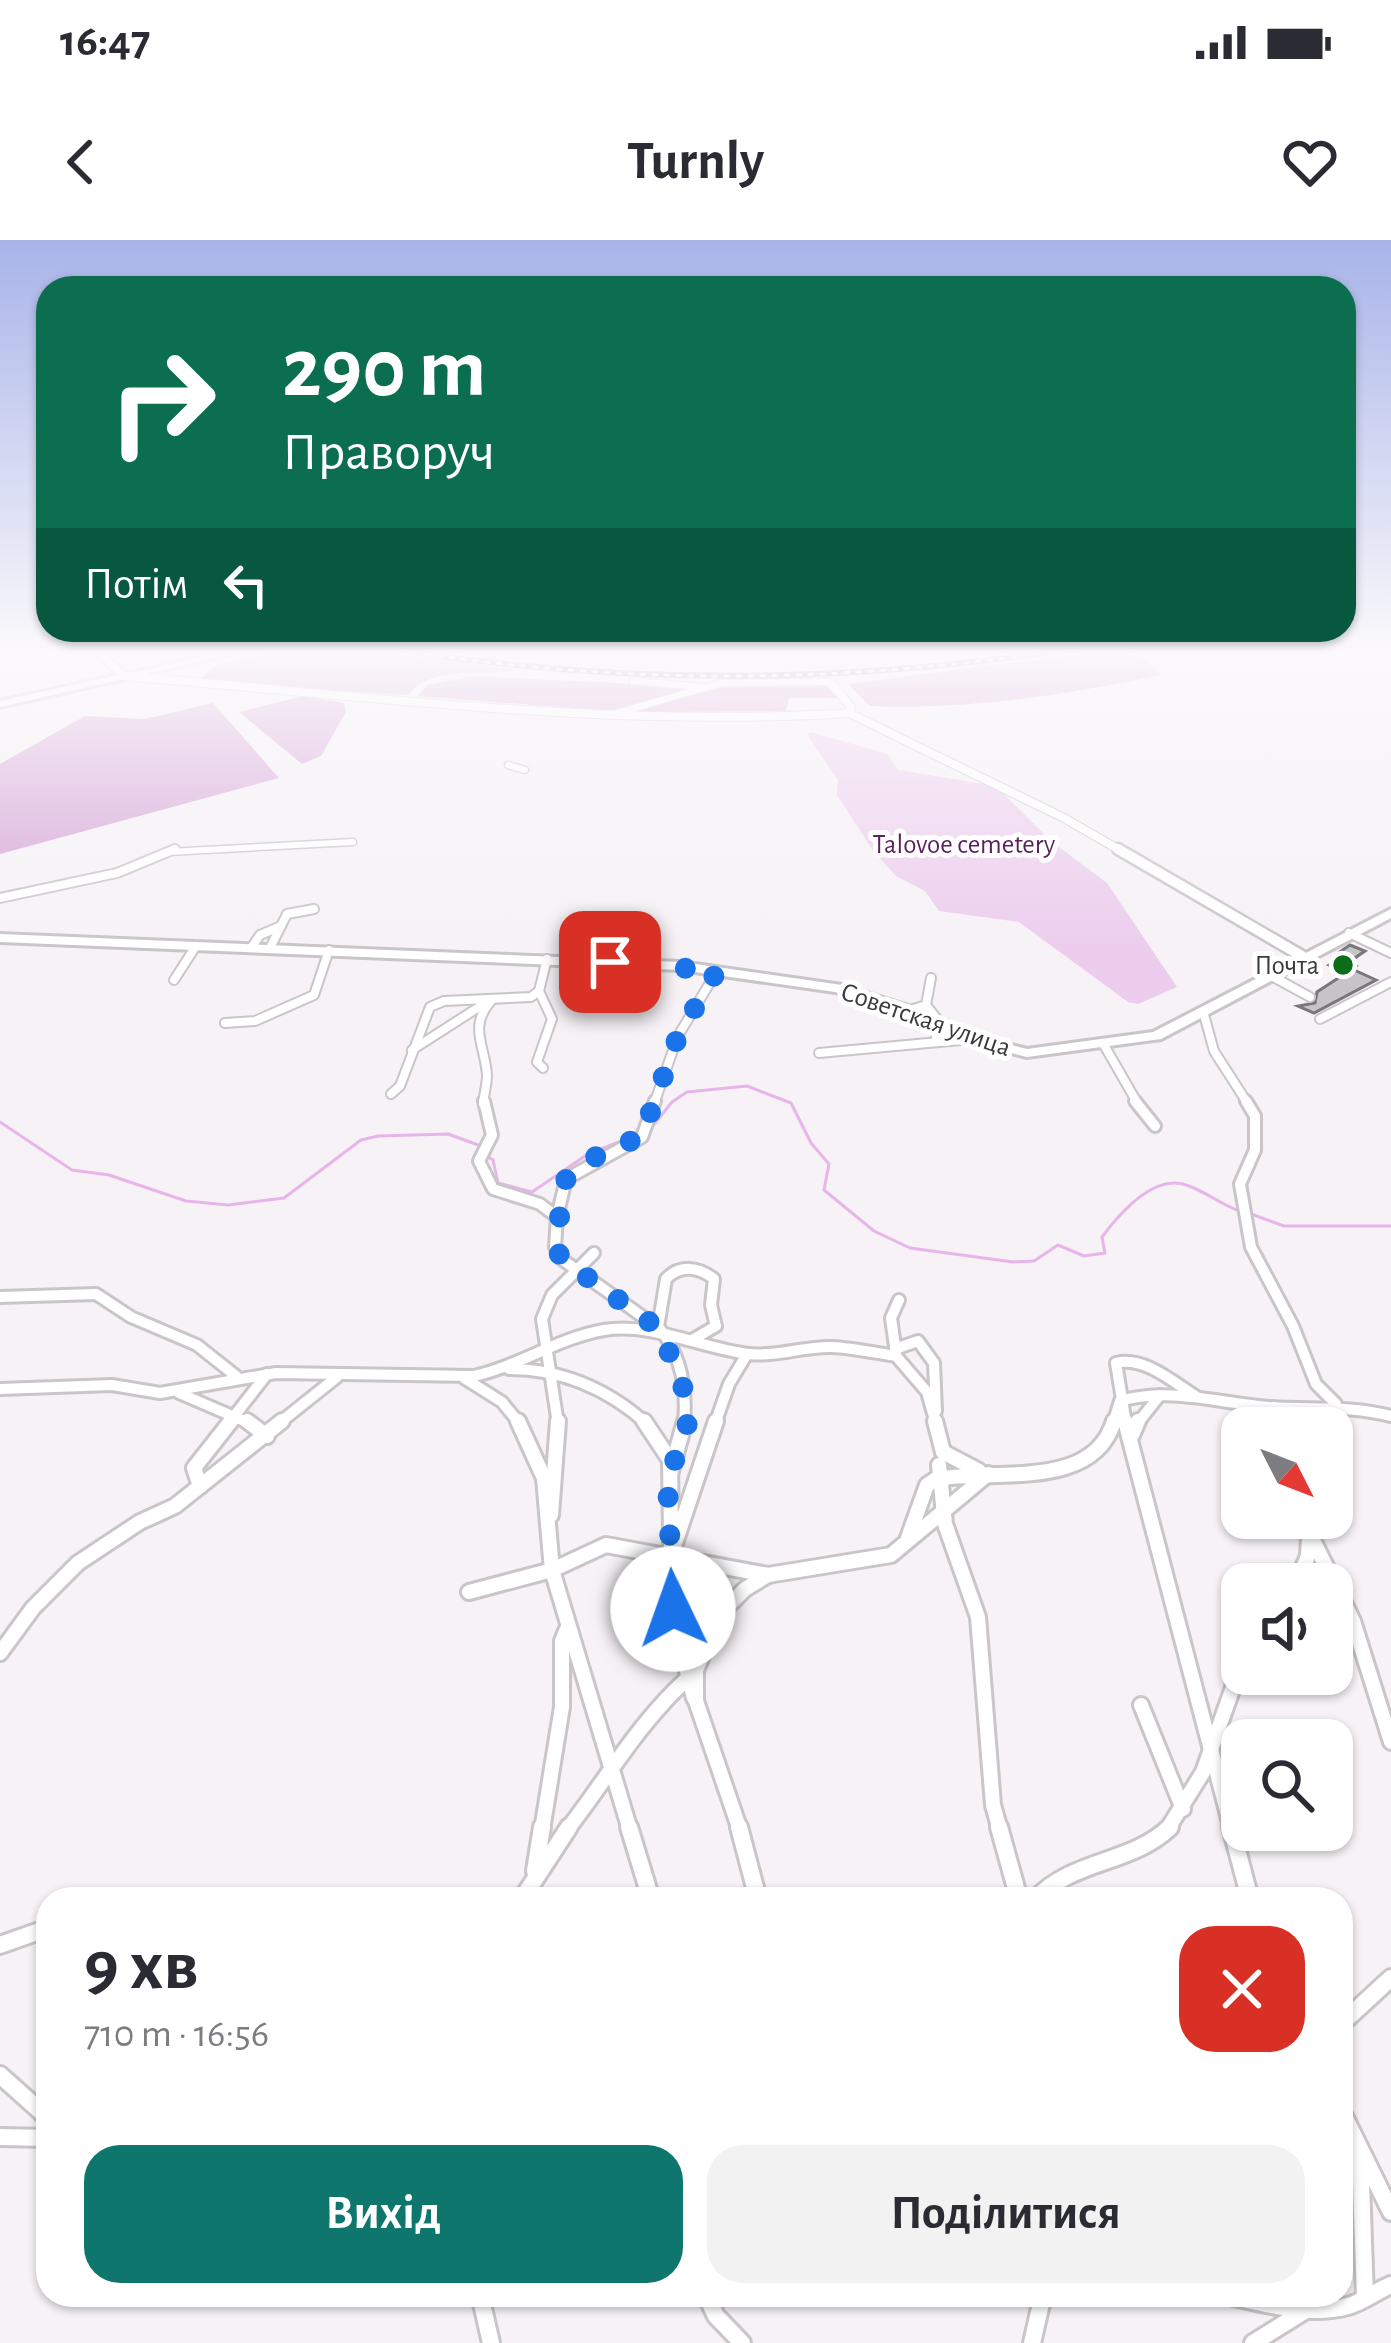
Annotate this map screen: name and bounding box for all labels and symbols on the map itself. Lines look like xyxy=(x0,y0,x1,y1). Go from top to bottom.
park label: Talovoe cemetery xyxy=(873,831,1056,859)
pin xyxy=(559,911,661,1013)
place label: Почта xyxy=(1254,952,1319,979)
marker: Почта xyxy=(1330,952,1356,978)
street label: Советская улица xyxy=(837,978,1014,1062)
north arrow xyxy=(1221,1407,1353,1539)
position arrow xyxy=(610,1546,736,1672)

